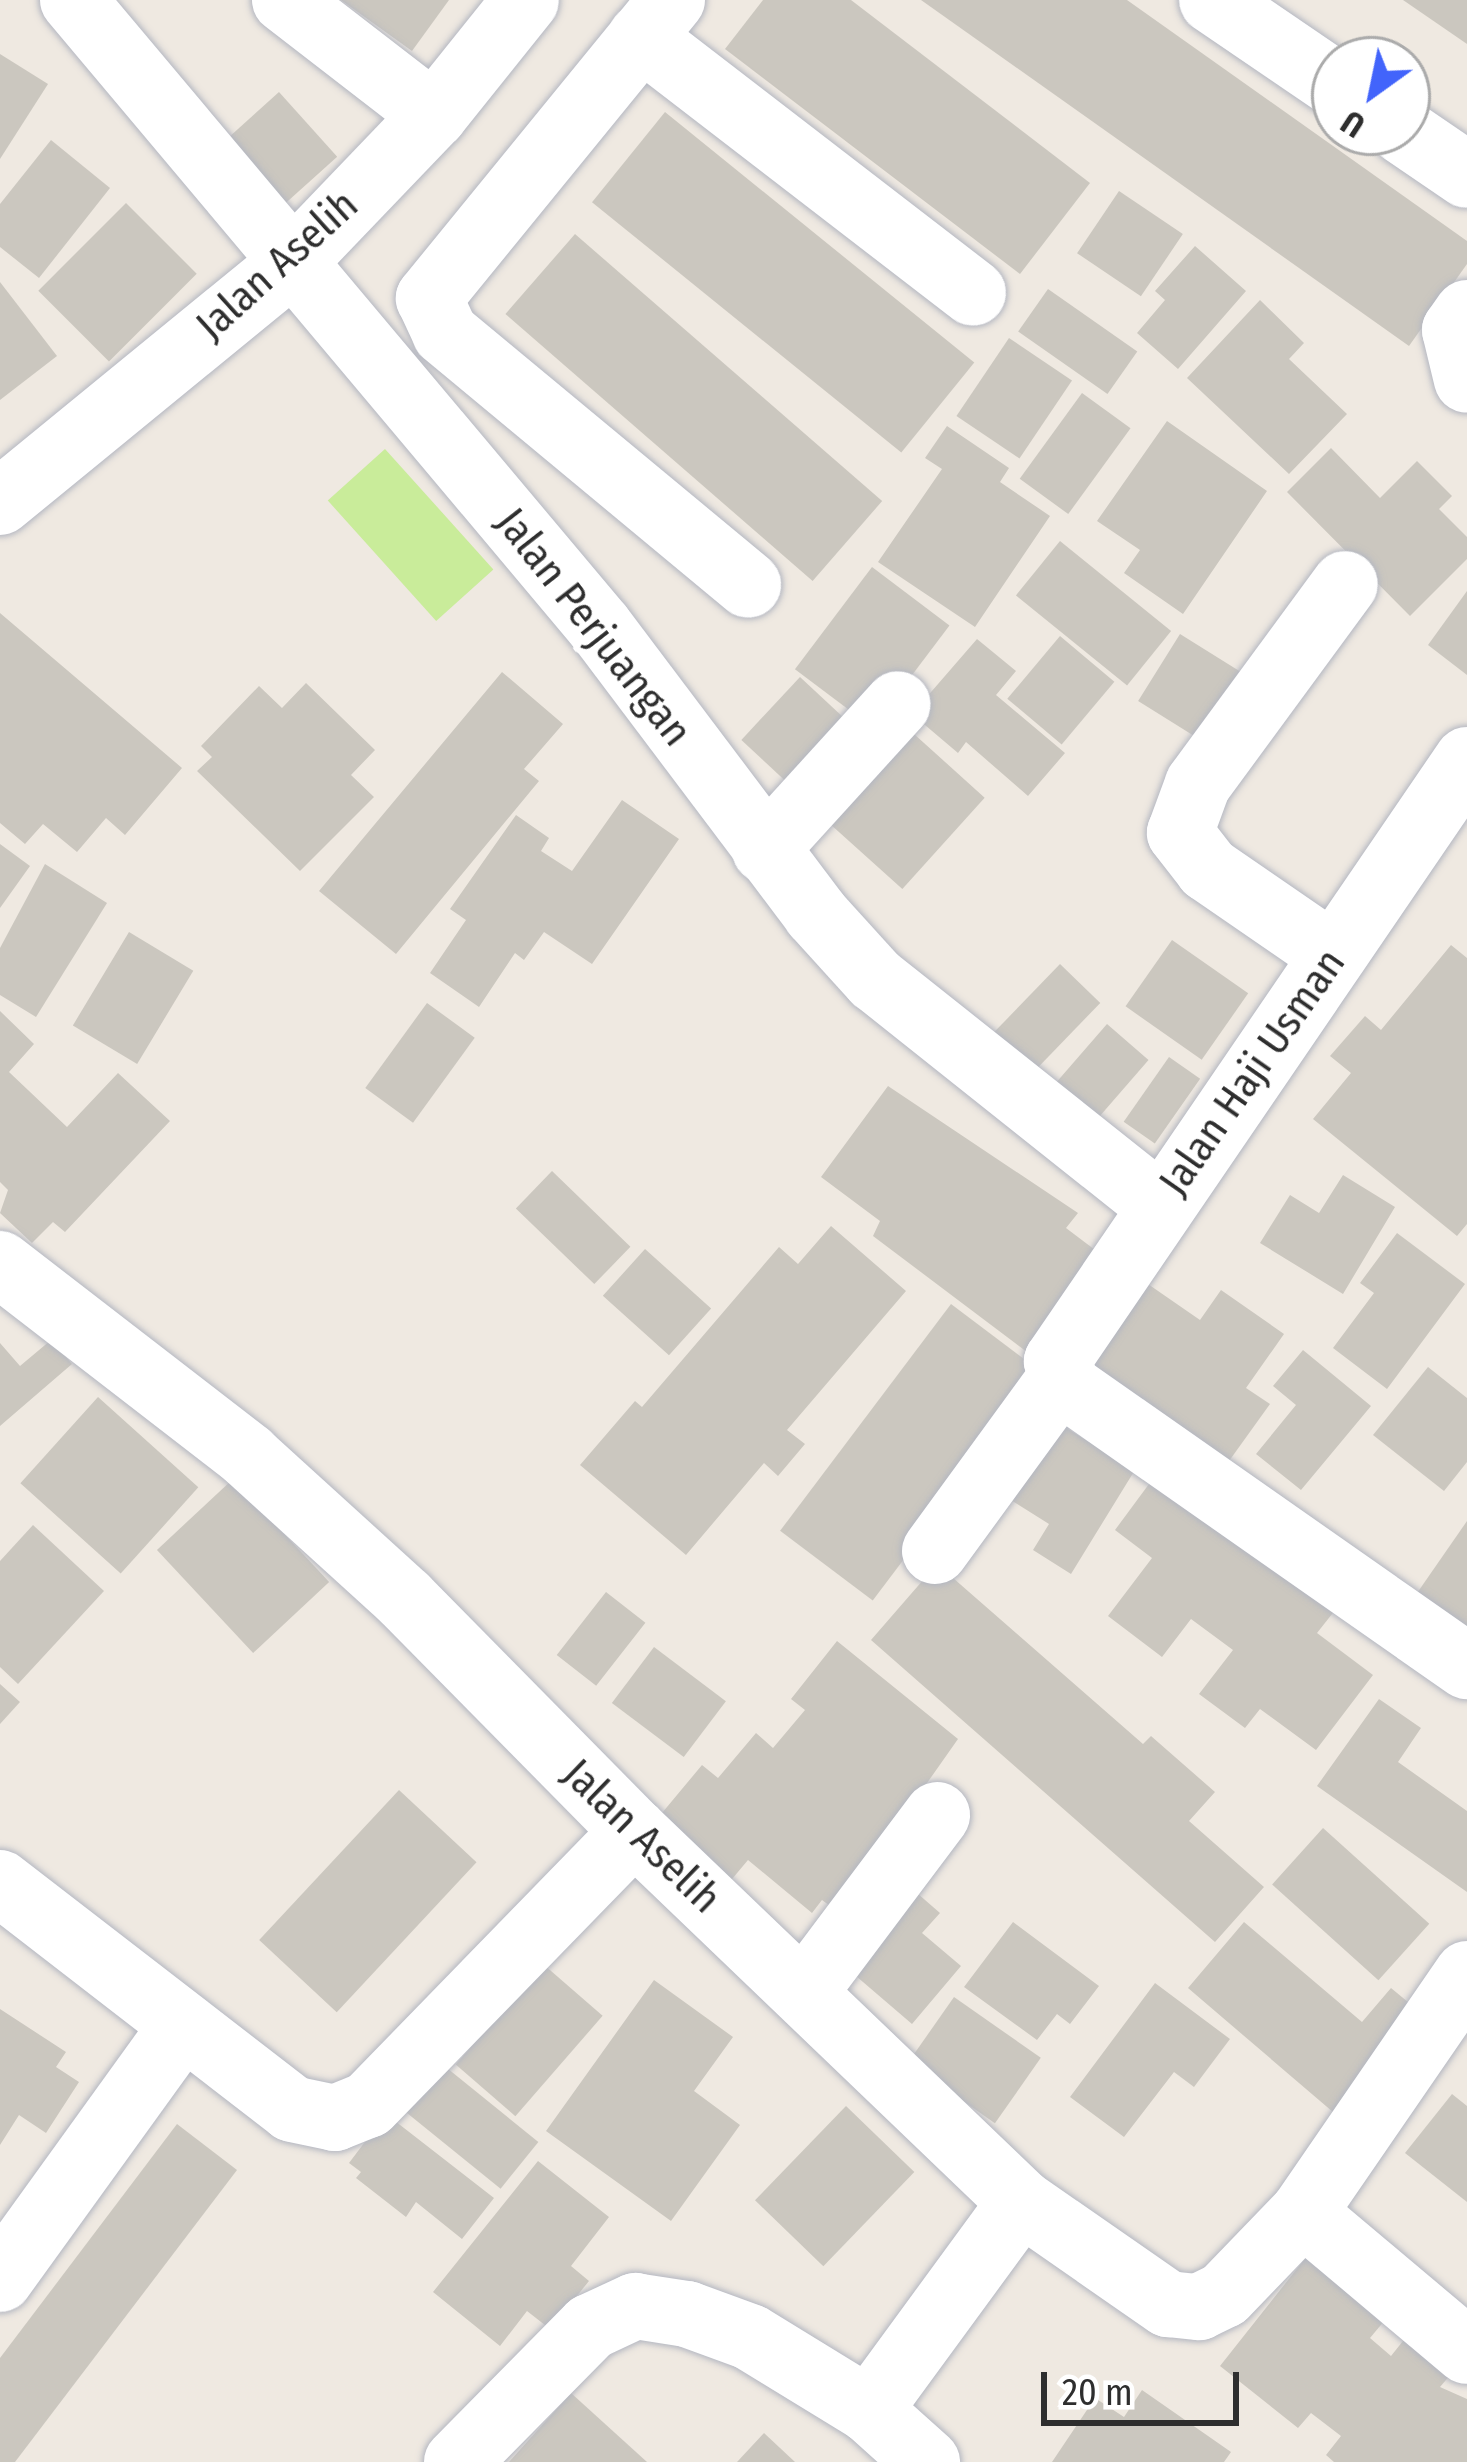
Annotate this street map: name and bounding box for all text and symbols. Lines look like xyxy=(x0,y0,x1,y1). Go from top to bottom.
north arrow xyxy=(1311,36,1431,156)
text: U xyxy=(1334,102,1372,146)
street label: Jalan Aselih xyxy=(186,179,368,351)
street label: Jalan Perjuangan xyxy=(486,498,702,756)
street label: Jalan Haji Usman xyxy=(1148,939,1356,1205)
street label: Jalan Aselih xyxy=(553,1749,731,1923)
scale bar xyxy=(1047,2348,1245,2422)
text: 20 m xyxy=(1062,2371,1133,2415)

